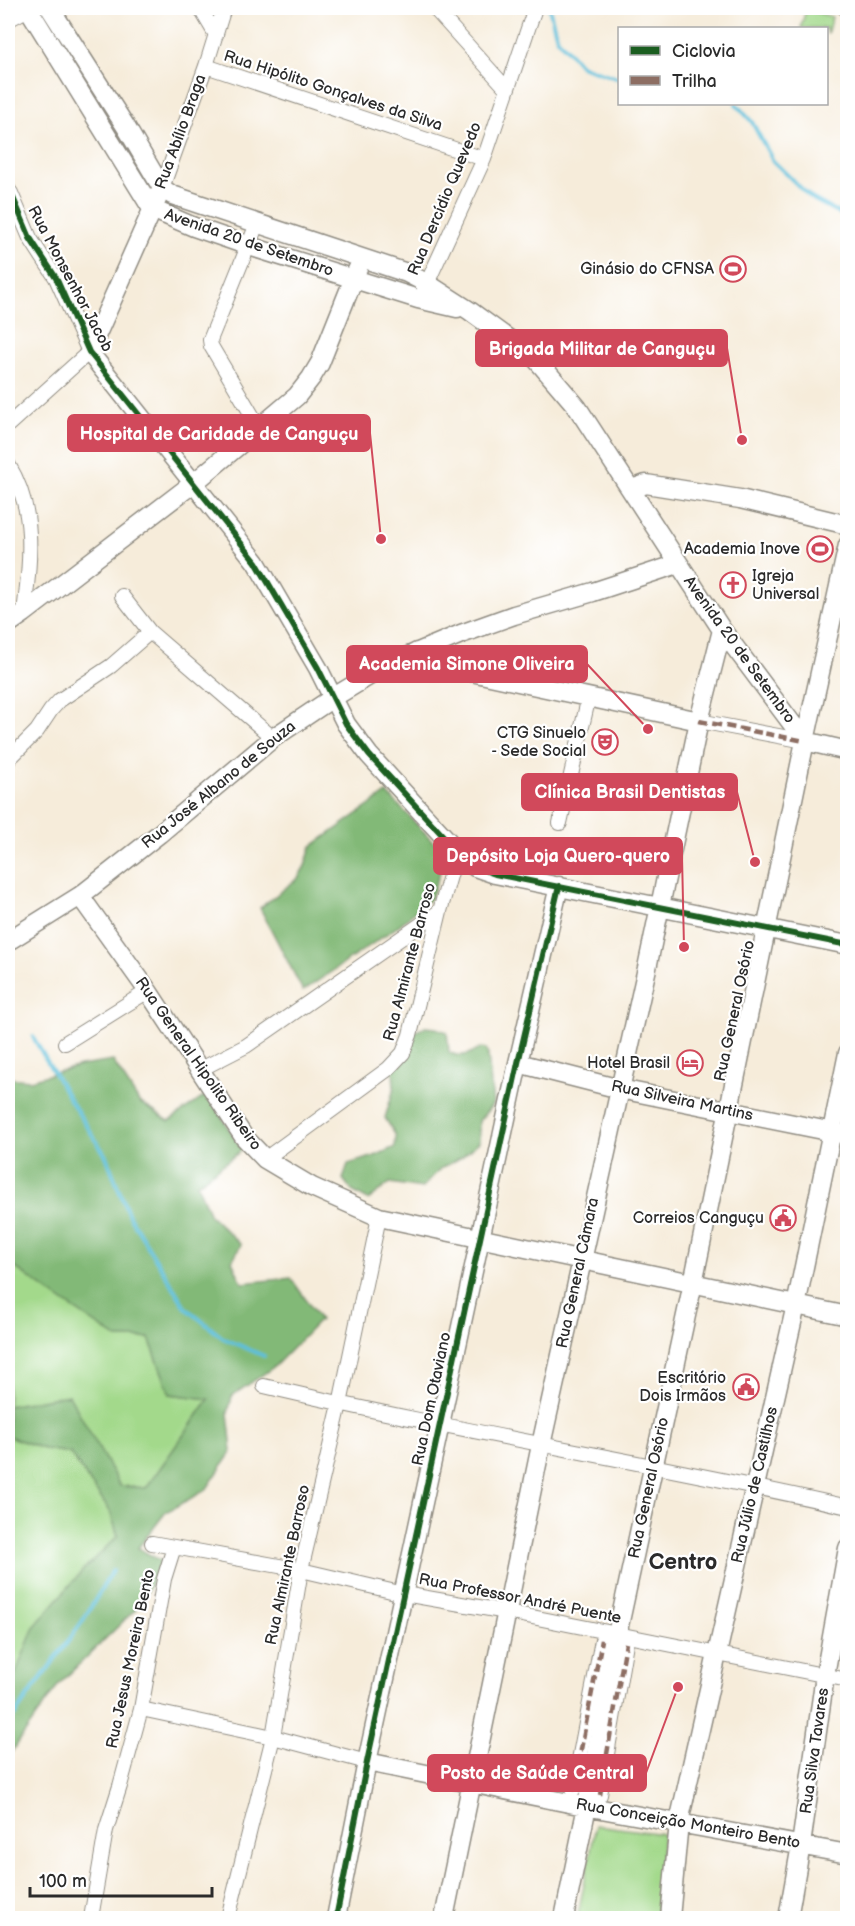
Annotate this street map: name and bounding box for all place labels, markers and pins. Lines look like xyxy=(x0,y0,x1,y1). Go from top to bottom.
sports icon: Ginásio do CFNSA xyxy=(718,254,748,284)
place label: Ginásio do CFNSA xyxy=(580,260,714,279)
callout: Brigada Militar de Canguçu xyxy=(476,330,727,366)
callout: Hospital de Caridade de Canguçu xyxy=(68,415,370,451)
sports icon: Academia Inove xyxy=(805,534,835,564)
place label: Academia Inove xyxy=(684,540,800,559)
place label: Igreja Universal xyxy=(752,567,819,604)
church icon: Igreja Universal xyxy=(718,570,748,600)
callout: Academia Simone Oliveira xyxy=(347,646,587,682)
place label: CTG Sinuelo - Sede Social xyxy=(491,724,586,761)
theatre icon: CTG Sinuelo - Sede Social xyxy=(590,727,620,757)
callout: Clínica Brasil Dentistas xyxy=(522,774,737,810)
callout: Depósito Loja Quero-quero xyxy=(434,838,682,874)
hotel icon: Hotel Brasil xyxy=(675,1048,705,1078)
place label: Hotel Brasil xyxy=(587,1054,670,1073)
public building icon: Correios Canguçu xyxy=(768,1203,798,1233)
place label: Correios Canguçu xyxy=(633,1209,764,1228)
place label: Escritório Dois Irmãos xyxy=(639,1369,726,1406)
public building icon: Escritório Dois Irmãos xyxy=(731,1372,761,1402)
callout: Posto de Saúde Central xyxy=(428,1755,646,1791)

